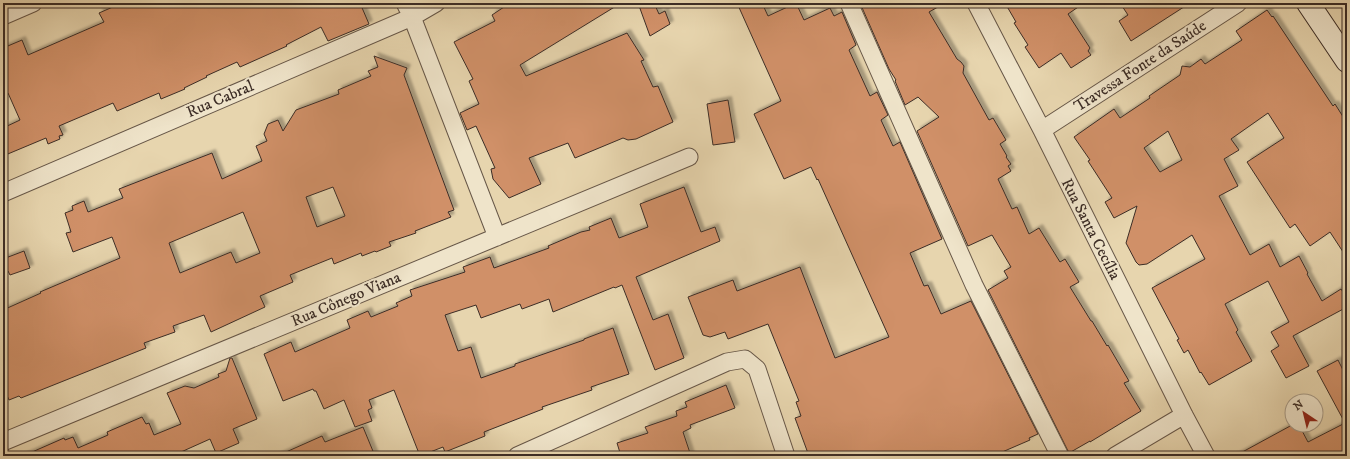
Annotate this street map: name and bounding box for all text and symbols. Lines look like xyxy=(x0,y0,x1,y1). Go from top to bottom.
street label: Travessa Fonte da Saúde xyxy=(1070,15,1210,116)
street label: Rua Cabral xyxy=(183,76,257,122)
street label: Rua Santa Cecília xyxy=(1057,175,1125,283)
street label: Rua Cônego Viana xyxy=(288,267,404,331)
north arrow xyxy=(1284,393,1324,433)
text: N xyxy=(1291,397,1307,414)

